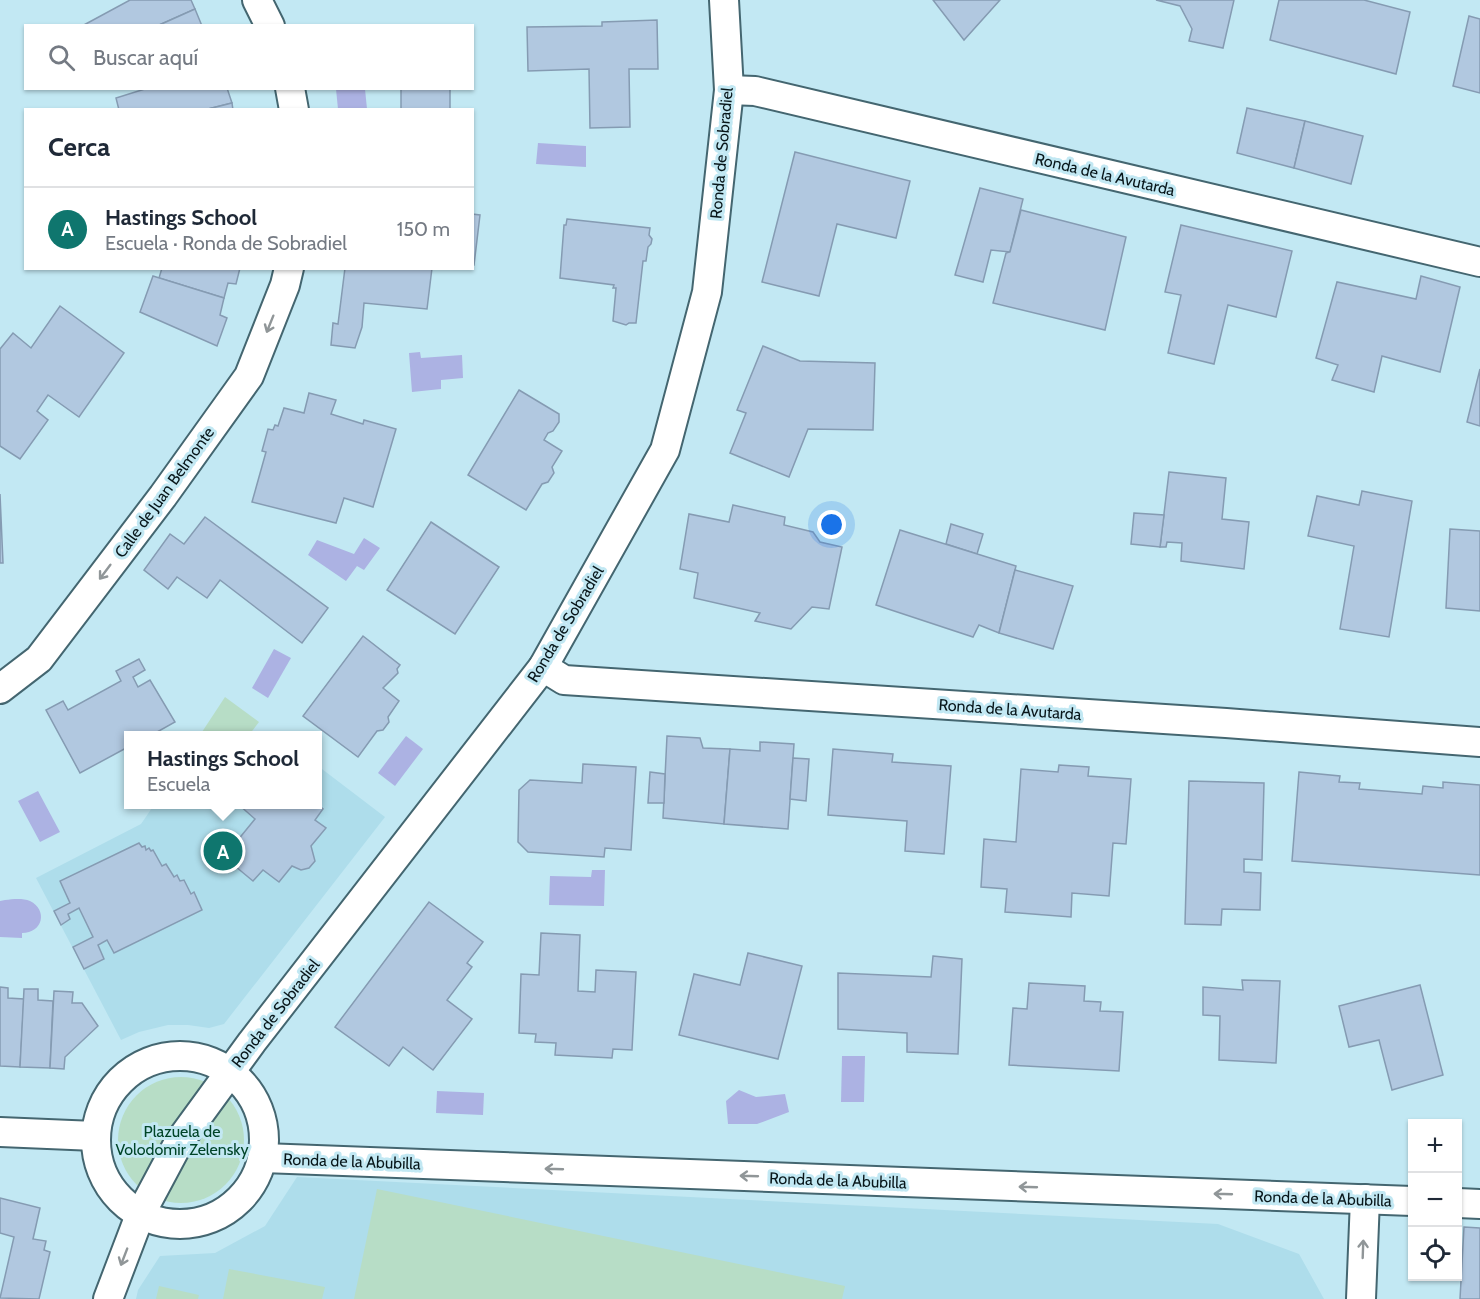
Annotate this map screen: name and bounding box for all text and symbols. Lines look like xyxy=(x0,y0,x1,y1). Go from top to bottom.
search box xyxy=(24,24,474,90)
icon: search xyxy=(45,41,78,74)
text: Buscar aquí xyxy=(93,44,198,71)
street label: Ronda de Sobradiel xyxy=(706,86,737,220)
text: Cerca xyxy=(48,131,110,163)
street label: Ronda de la Avutarda xyxy=(1033,149,1177,200)
text: Hastings School xyxy=(105,204,257,231)
text: A xyxy=(61,217,74,241)
text: 150 m xyxy=(397,217,450,241)
text: Escuela · Ronda de Sobradiel xyxy=(105,231,347,255)
one-way arrow xyxy=(264,314,275,332)
street label: Calle de Juan Belmonte xyxy=(111,423,218,561)
your location xyxy=(817,510,846,539)
street label: Ronda de Sobradiel xyxy=(523,563,608,686)
one-way arrow xyxy=(98,564,111,580)
street label: Ronda de la Avutarda xyxy=(938,695,1082,724)
popup xyxy=(124,731,322,809)
text: Hastings School xyxy=(147,745,299,772)
text: Escuela xyxy=(147,772,210,796)
pin: A xyxy=(204,828,242,874)
street label: Ronda de Sobradiel xyxy=(227,955,324,1071)
map controls xyxy=(1408,1119,1462,1281)
button: + xyxy=(1408,1119,1462,1173)
park label: Plazuela de Volodomir Zelensky xyxy=(115,1122,249,1159)
street label: Ronda de la Abubilla xyxy=(283,1150,421,1173)
one-way arrow xyxy=(545,1163,565,1175)
street label: Ronda de la Abubilla xyxy=(769,1169,907,1192)
one-way arrow xyxy=(740,1171,760,1182)
button: − xyxy=(1408,1173,1462,1227)
one-way arrow xyxy=(1018,1181,1038,1192)
street label: Ronda de la Abubilla xyxy=(1254,1187,1392,1210)
one-way arrow xyxy=(1213,1188,1233,1200)
button: locate xyxy=(1408,1227,1462,1281)
one-way arrow xyxy=(1357,1240,1369,1260)
one-way arrow xyxy=(118,1247,129,1266)

